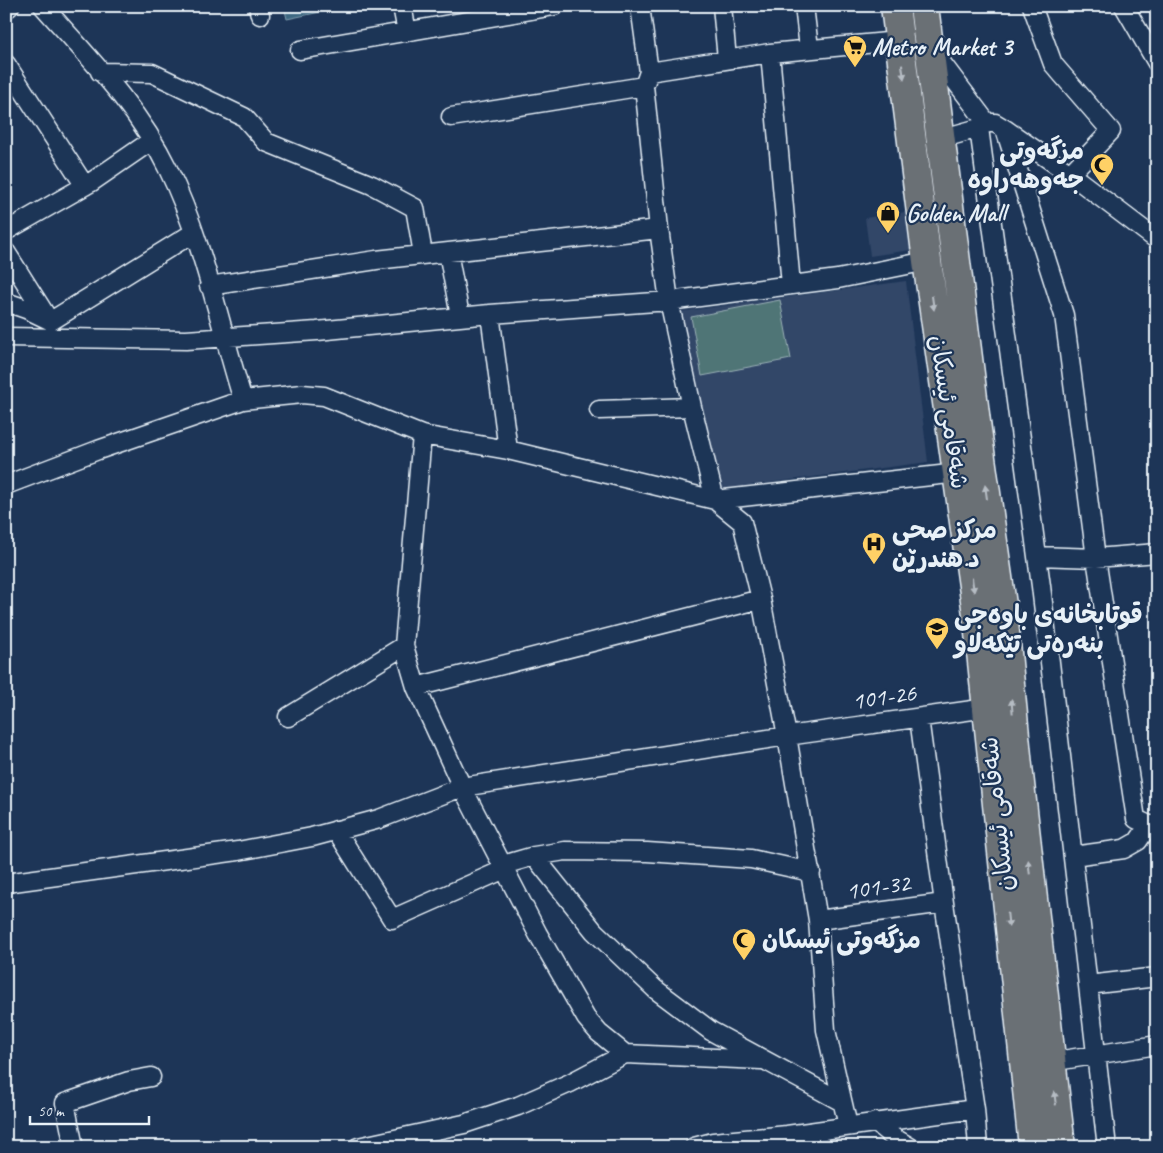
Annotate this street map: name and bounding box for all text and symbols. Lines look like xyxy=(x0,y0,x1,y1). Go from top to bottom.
place label: Metro Market 3 xyxy=(872,31,1015,63)
supermarket icon: Metro Market 3 xyxy=(842,34,868,68)
one-way arrow xyxy=(899,64,907,80)
place label: مزگه‌وتی جه‌وهه‌راوه xyxy=(968,135,1084,196)
mosque icon: مزگه‌وتی جه‌وهه‌راوه xyxy=(1089,152,1115,186)
place label: Golden Mall xyxy=(906,197,1010,229)
shop icon: Golden Mall xyxy=(875,200,901,234)
one-way arrow xyxy=(929,295,937,311)
street label: شەقامی ئیسکان xyxy=(922,333,976,491)
one-way arrow xyxy=(982,484,990,500)
place label: مرکز صحی د.هندرێن xyxy=(892,514,997,575)
hospital icon: مرکز صحی د.هندرێن xyxy=(861,531,887,565)
one-way arrow xyxy=(969,577,977,593)
place label: قوتابخانه‌ی باوه‌جی بنه‌ره‌تی تێكه‌لاو xyxy=(952,599,1143,660)
school or university icon: قوتابخانه‌ی باوه‌جی بنه‌ره‌تی تێكه‌لاو xyxy=(924,616,950,650)
street label: 101-26 xyxy=(850,677,919,717)
one-way arrow xyxy=(1008,697,1016,713)
street label: شەقامی ئیسکان xyxy=(973,735,1021,893)
one-way arrow xyxy=(1025,859,1033,875)
street label: 101-32 xyxy=(844,866,914,907)
one-way arrow xyxy=(1004,913,1012,929)
place label: مزگەوتی ئیسکان xyxy=(762,924,921,956)
mosque icon: مزگەوتی ئیسکان xyxy=(731,927,757,961)
one-way arrow xyxy=(1051,1090,1059,1106)
scale bar xyxy=(30,1093,149,1125)
text: 50 m xyxy=(38,1102,65,1121)

